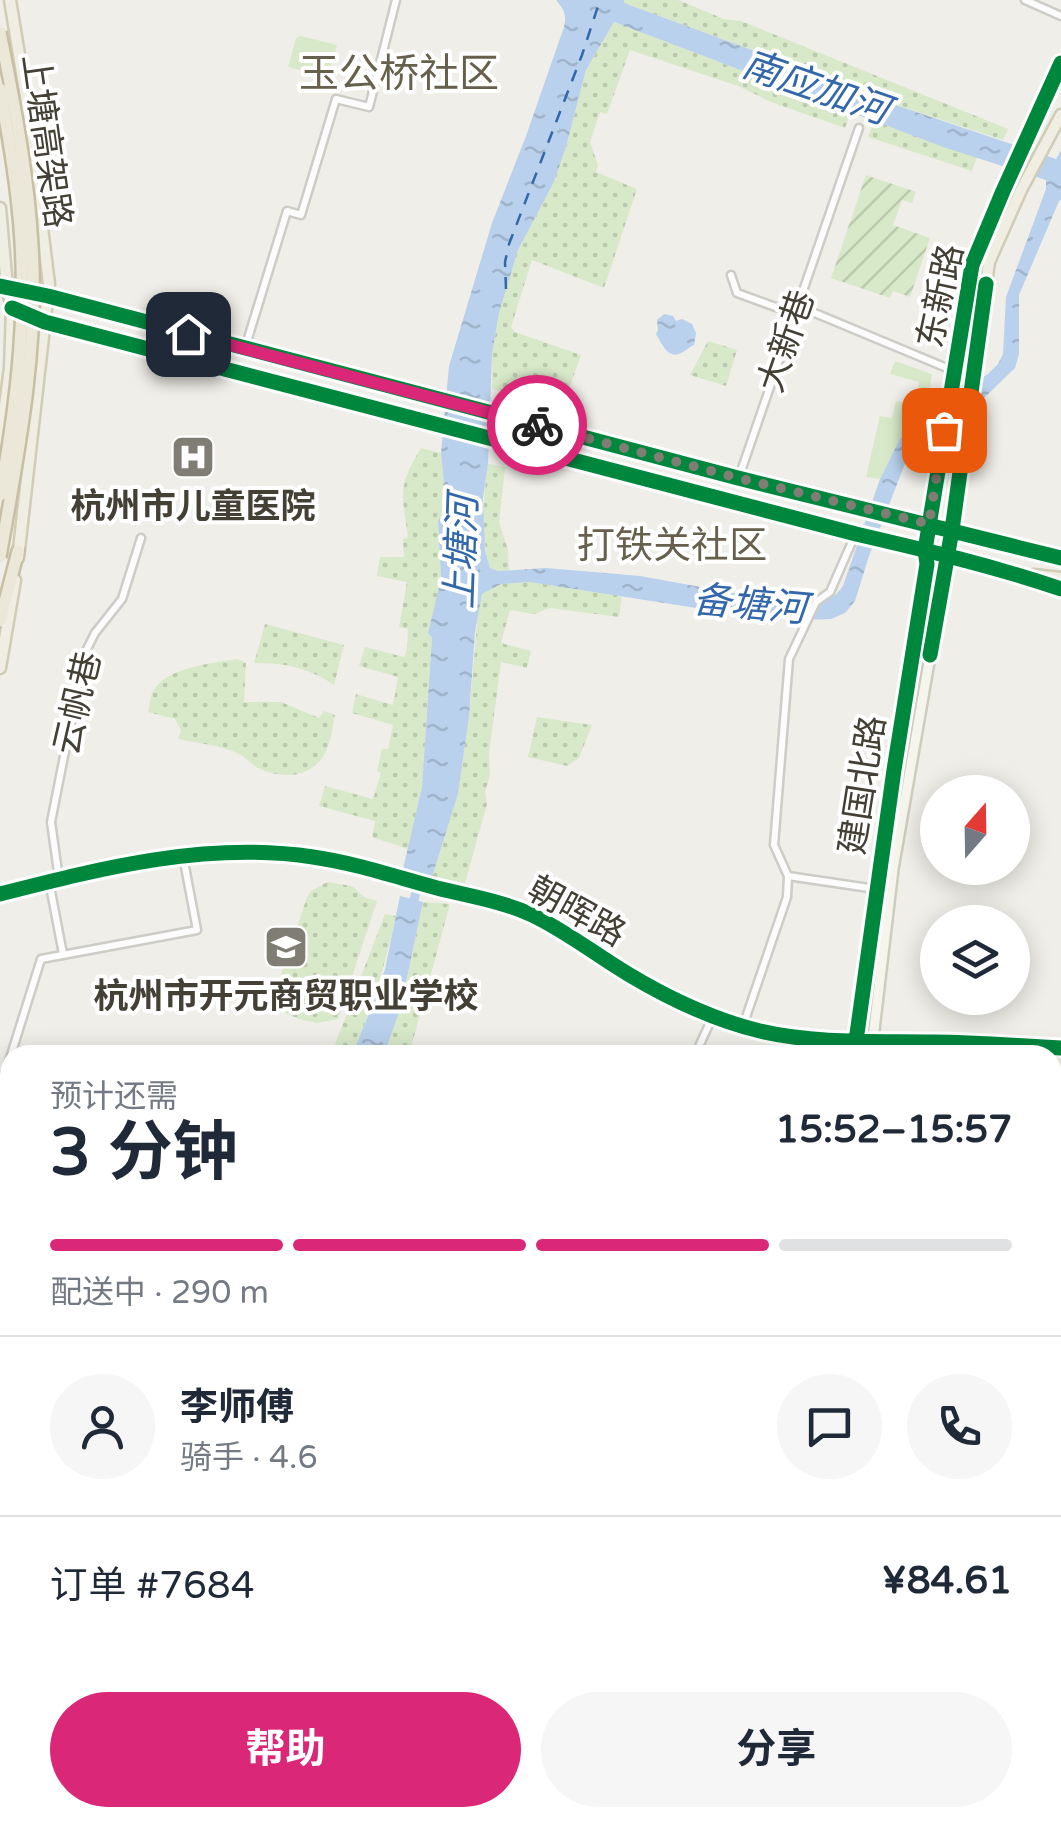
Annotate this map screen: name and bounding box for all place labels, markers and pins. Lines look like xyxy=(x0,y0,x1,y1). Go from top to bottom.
pin xyxy=(146,292,231,377)
pin xyxy=(902,388,987,473)
hospital icon: 杭州市儿童医院 xyxy=(170,434,216,480)
place label: 杭州市儿童医院 xyxy=(70,486,316,528)
school or university icon: 杭州市开元商贸职业学校 xyxy=(263,924,309,970)
place label: 杭州市开元商贸职业学校 xyxy=(93,976,479,1018)

